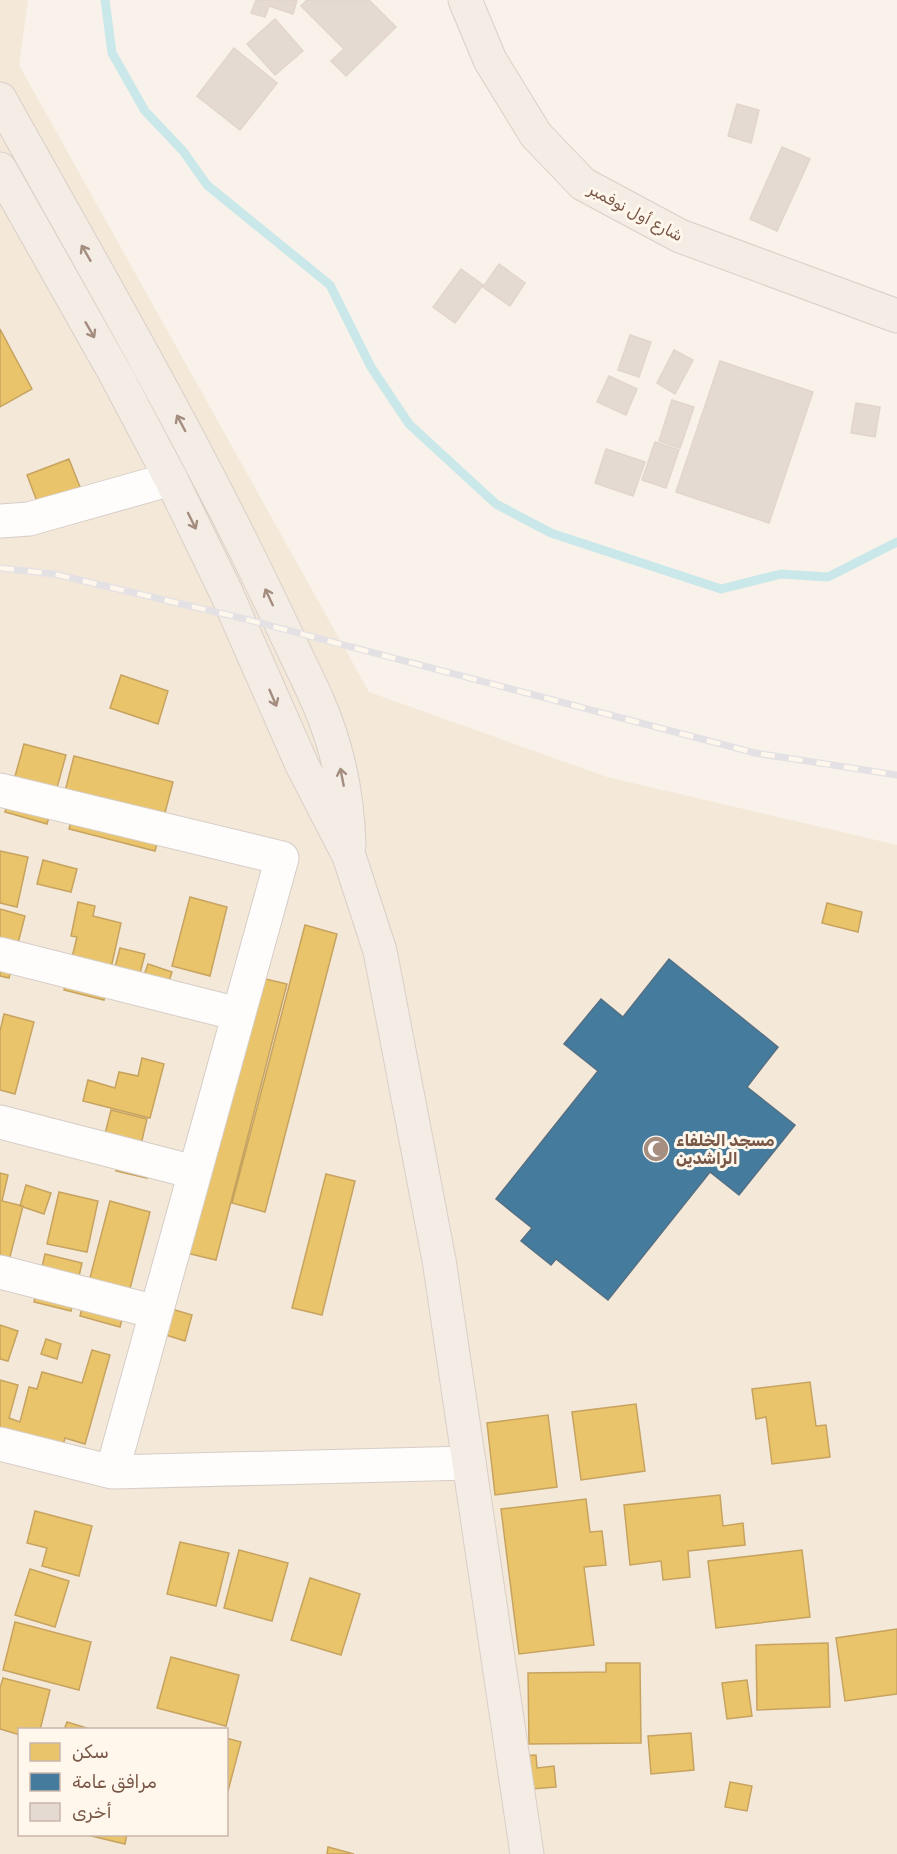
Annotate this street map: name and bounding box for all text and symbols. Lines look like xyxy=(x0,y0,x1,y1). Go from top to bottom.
street label: شارع أول نوفمبر xyxy=(583,179,686,247)
one-way arrow xyxy=(80,245,92,262)
one-way arrow xyxy=(85,321,97,338)
one-way arrow xyxy=(175,415,187,432)
one-way arrow xyxy=(186,512,198,530)
one-way arrow xyxy=(262,589,274,607)
one-way arrow xyxy=(268,688,279,707)
one-way arrow xyxy=(336,768,347,788)
place label: مسجد الخلفاء الراشدين xyxy=(676,1131,775,1168)
mosque icon: مسجد الخلفاء الراشدين xyxy=(641,1134,671,1164)
legend xyxy=(18,1728,228,1836)
text: سكن xyxy=(72,1741,109,1763)
text: مرافق عامة xyxy=(72,1771,157,1793)
text: أخرى xyxy=(72,1801,112,1823)

